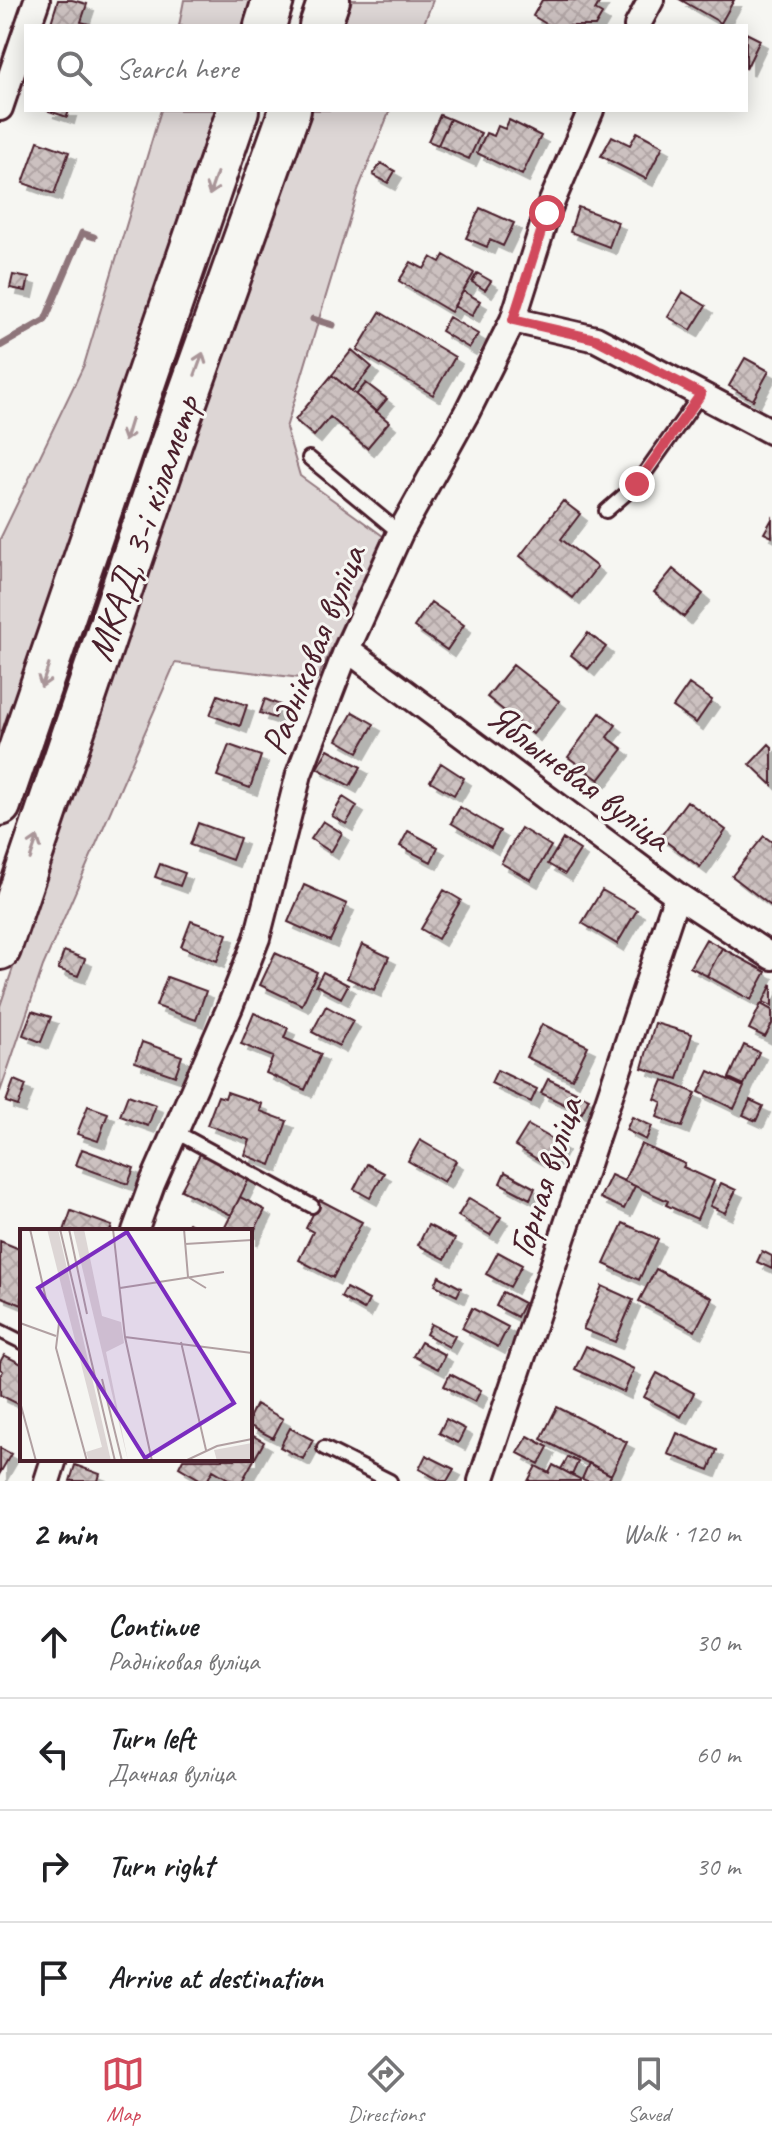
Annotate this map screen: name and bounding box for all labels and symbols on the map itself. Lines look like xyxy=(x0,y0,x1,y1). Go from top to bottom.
one-way arrow xyxy=(205,171,220,196)
route start xyxy=(529,195,565,231)
one-way arrow xyxy=(193,351,208,376)
street label: МКАД, 3-і кіламетр xyxy=(76,388,211,667)
one-way arrow xyxy=(120,417,135,442)
route end xyxy=(619,466,655,502)
street label: Радніковая вуліца xyxy=(250,536,377,761)
one-way arrow xyxy=(36,663,51,688)
street label: Яблыневая вуліца xyxy=(478,693,682,863)
one-way arrow xyxy=(27,836,42,861)
street label: Горная вуліца xyxy=(497,1089,594,1263)
inset map xyxy=(20,1229,252,1461)

